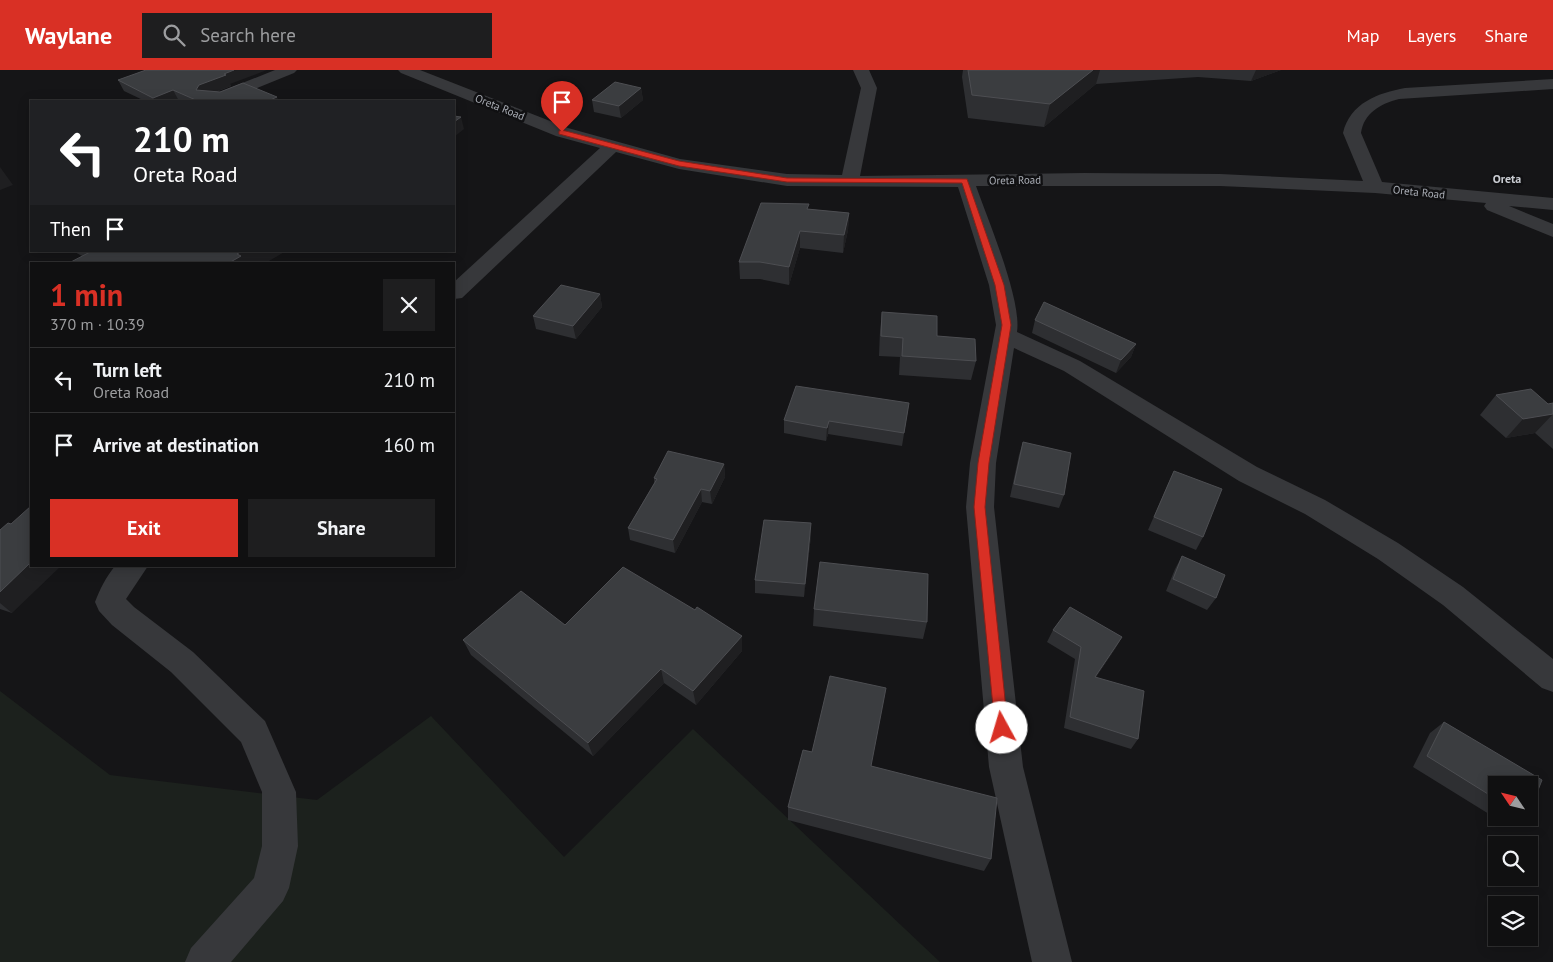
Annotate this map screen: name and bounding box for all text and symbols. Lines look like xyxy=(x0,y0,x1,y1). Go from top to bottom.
search box xyxy=(142,13,492,58)
text: Waylane xyxy=(25,20,112,51)
icon: search xyxy=(160,21,188,49)
text: Search here xyxy=(200,23,296,47)
text: Map xyxy=(1347,24,1379,47)
text: Layers xyxy=(1407,24,1456,47)
text: Share xyxy=(1484,24,1528,47)
pin xyxy=(541,81,583,132)
icon: arrive xyxy=(548,88,576,116)
street label: Oreta Road xyxy=(473,91,527,123)
text: 210 m xyxy=(133,116,230,162)
icon: left xyxy=(50,120,115,185)
text: Oreta Road xyxy=(133,160,238,188)
district label: Oreta xyxy=(1493,171,1521,186)
street label: Oreta Road xyxy=(989,173,1041,187)
street label: Oreta Road xyxy=(1392,182,1446,202)
icon: arrive xyxy=(101,215,129,243)
text: Then xyxy=(50,217,91,241)
text: 1 min xyxy=(50,275,123,314)
button: close xyxy=(383,279,435,331)
text: 370 m · 10:39 xyxy=(50,314,145,334)
text: Turn left xyxy=(93,358,162,382)
icon: left xyxy=(50,366,78,394)
text: 210 m xyxy=(383,368,435,392)
text: Oreta Road xyxy=(93,382,169,402)
icon: arrive xyxy=(50,431,78,459)
text: Arrive at destination xyxy=(93,433,259,457)
text: 160 m xyxy=(383,433,435,457)
button: Exit xyxy=(50,499,238,557)
button: Share xyxy=(248,499,435,557)
position arrow xyxy=(975,701,1027,753)
north arrow xyxy=(1488,776,1538,826)
map controls xyxy=(1488,776,1538,946)
button: search xyxy=(1488,836,1538,886)
button: layers xyxy=(1488,896,1538,946)

